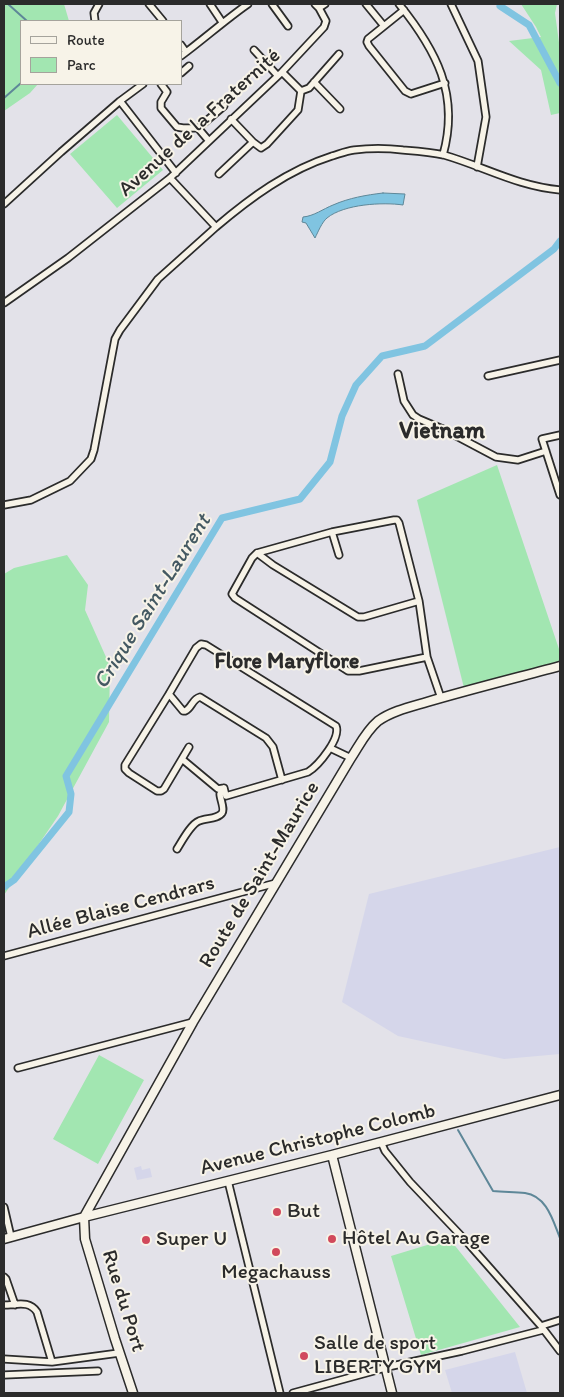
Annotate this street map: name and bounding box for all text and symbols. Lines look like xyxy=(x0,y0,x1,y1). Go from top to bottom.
legend xyxy=(20,20,182,85)
text: Route xyxy=(67,31,105,49)
street label: Avenue de la Fraternité xyxy=(114,44,286,202)
text: Parc xyxy=(67,56,96,74)
district label: Vietnam xyxy=(399,418,485,446)
water label: Crique Saint-Laurent xyxy=(89,510,217,694)
district label: Flore Maryflore xyxy=(215,649,359,675)
street label: Route de Saint-Maurice xyxy=(194,777,326,973)
street label: Allée Blaise Cendrars xyxy=(24,871,218,945)
street label: Avenue Christophe Colomb xyxy=(198,1099,438,1181)
place label: But xyxy=(287,1199,320,1225)
marker: But xyxy=(271,1206,283,1218)
place label: Hôtel Au Garage xyxy=(342,1226,490,1252)
place label: Super U xyxy=(156,1227,227,1253)
marker: Hôtel Au Garage xyxy=(326,1233,338,1245)
marker: Super U xyxy=(140,1234,152,1246)
marker: Megachauss xyxy=(270,1246,282,1258)
street label: Rue du Port xyxy=(96,1247,150,1355)
place label: Megachauss xyxy=(221,1260,331,1286)
place label: Salle de sport LIBERTY GYM xyxy=(314,1331,442,1381)
marker: Salle de sport LIBERTY GYM xyxy=(298,1350,310,1362)

